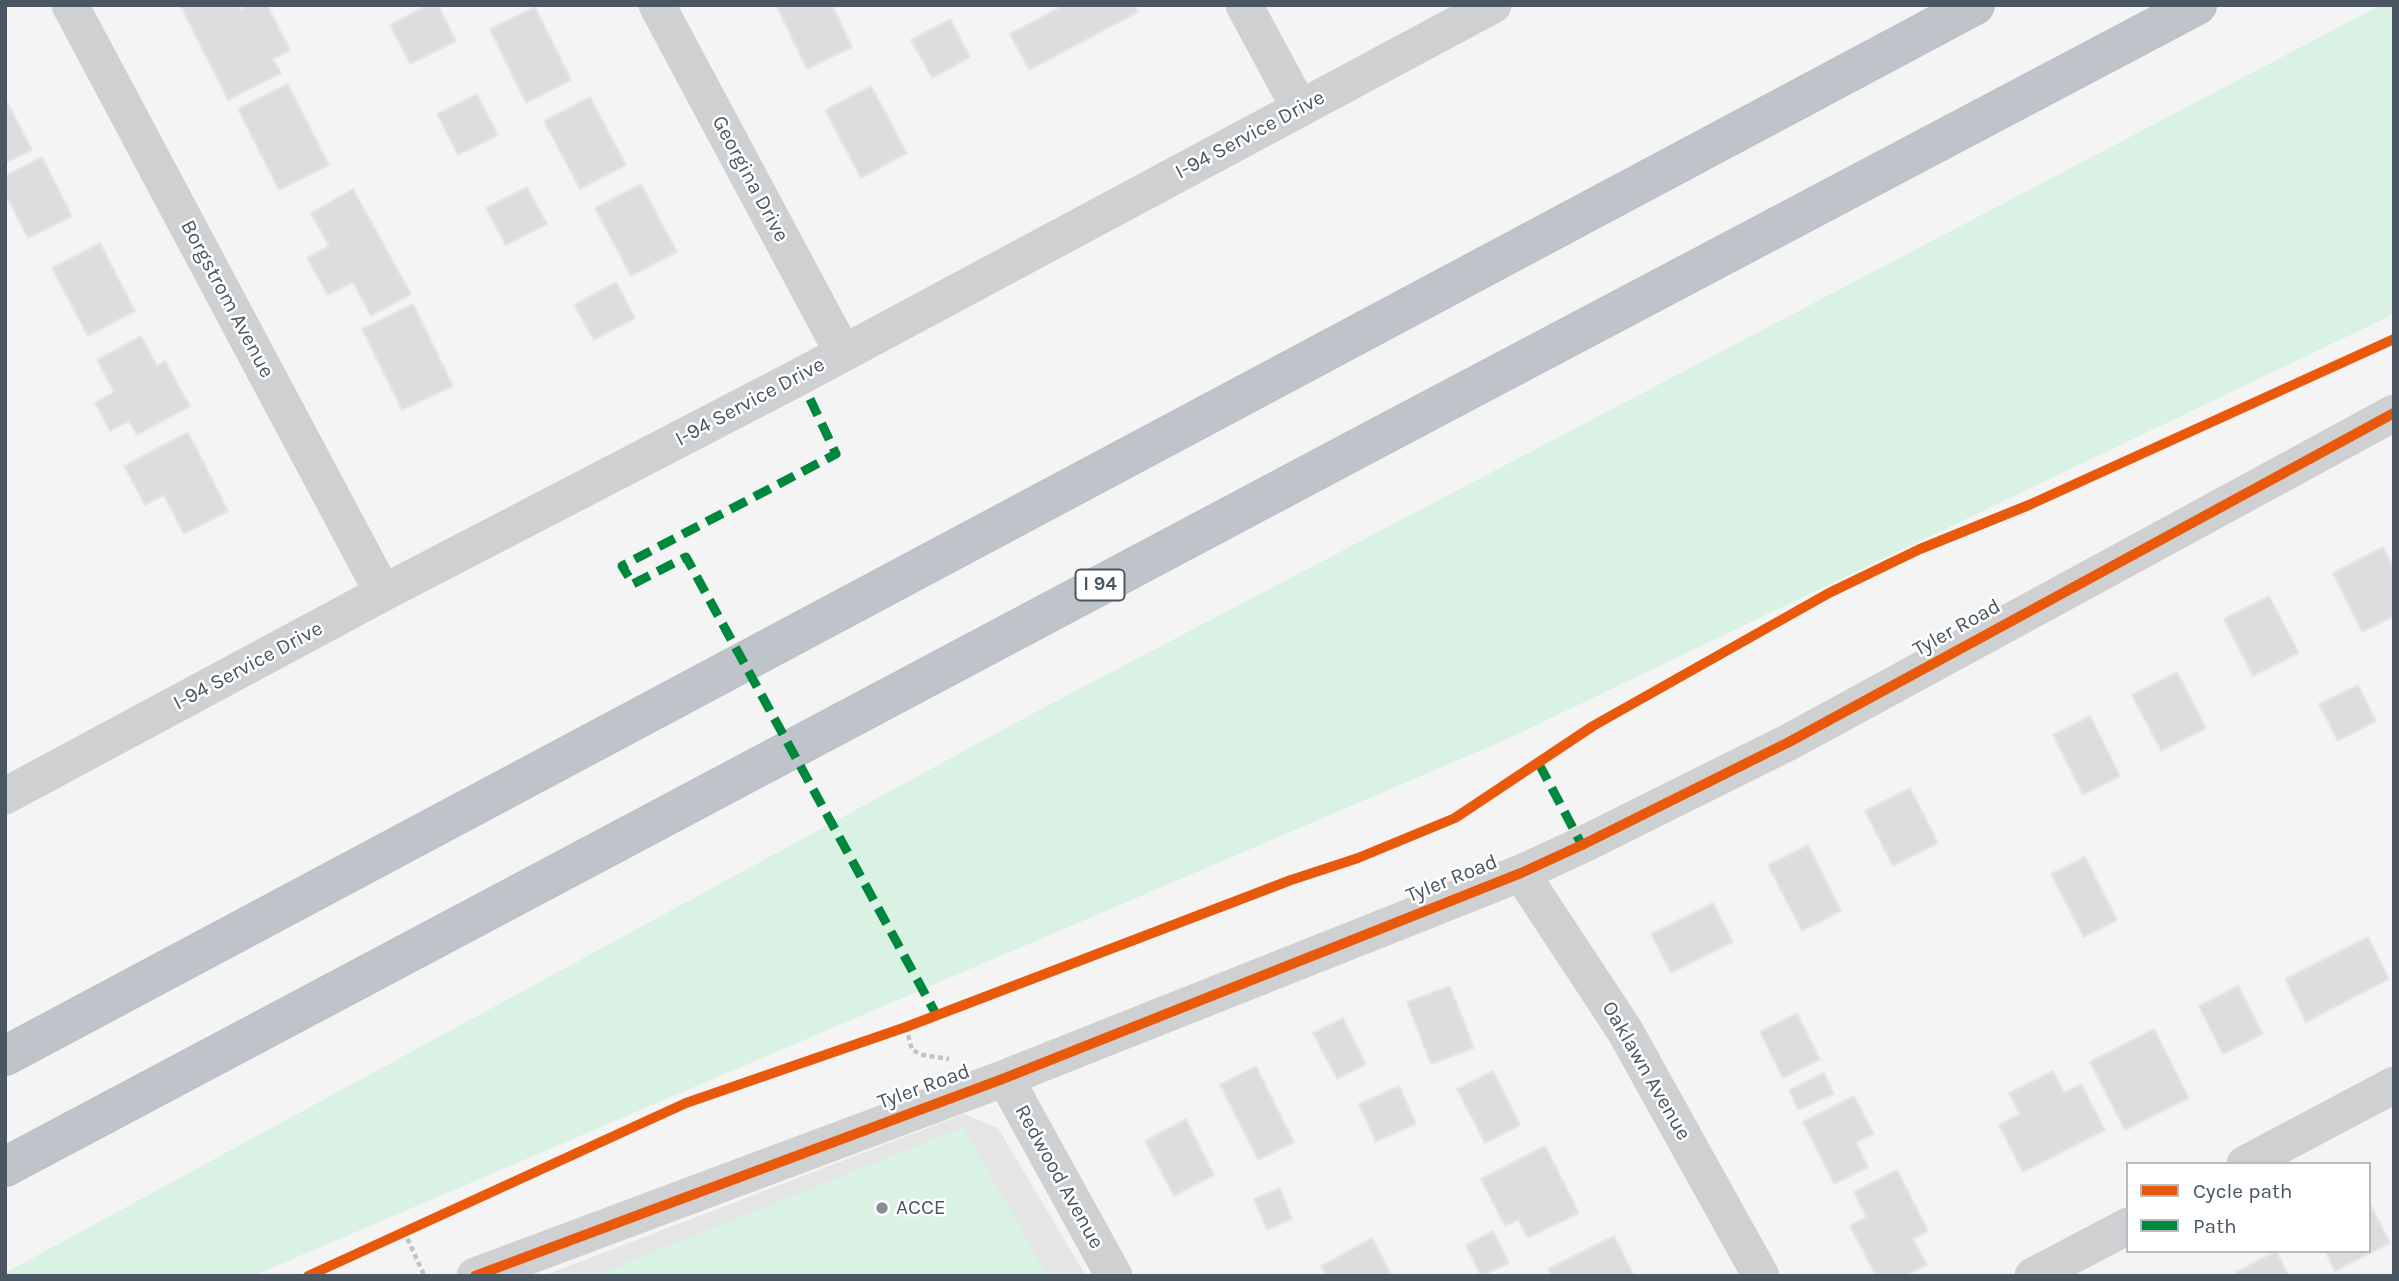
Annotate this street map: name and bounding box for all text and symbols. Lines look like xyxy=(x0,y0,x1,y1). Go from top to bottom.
street label: I-94 Service Drive xyxy=(1171,85,1329,185)
street label: Georgina Drive xyxy=(706,112,794,246)
street label: Borgstrom Avenue xyxy=(175,216,279,382)
street label: I-94 Service Drive xyxy=(671,352,829,452)
road number: I 94 xyxy=(1076,570,1124,600)
street label: Tyler Road xyxy=(1909,594,2005,662)
street label: I-94 Service Drive xyxy=(169,616,327,716)
street label: Tyler Road xyxy=(1403,849,1501,909)
street label: Oaklawn Avenue xyxy=(1596,997,1696,1145)
street label: Tyler Road xyxy=(874,1059,974,1115)
street label: Redwood Avenue xyxy=(1009,1101,1109,1253)
legend xyxy=(2126,1162,2371,1253)
text: Cycle path xyxy=(2193,1179,2293,1203)
place label: ACCE xyxy=(896,1195,946,1221)
marker: ACCE xyxy=(874,1200,890,1216)
text: Path xyxy=(2193,1214,2237,1238)

